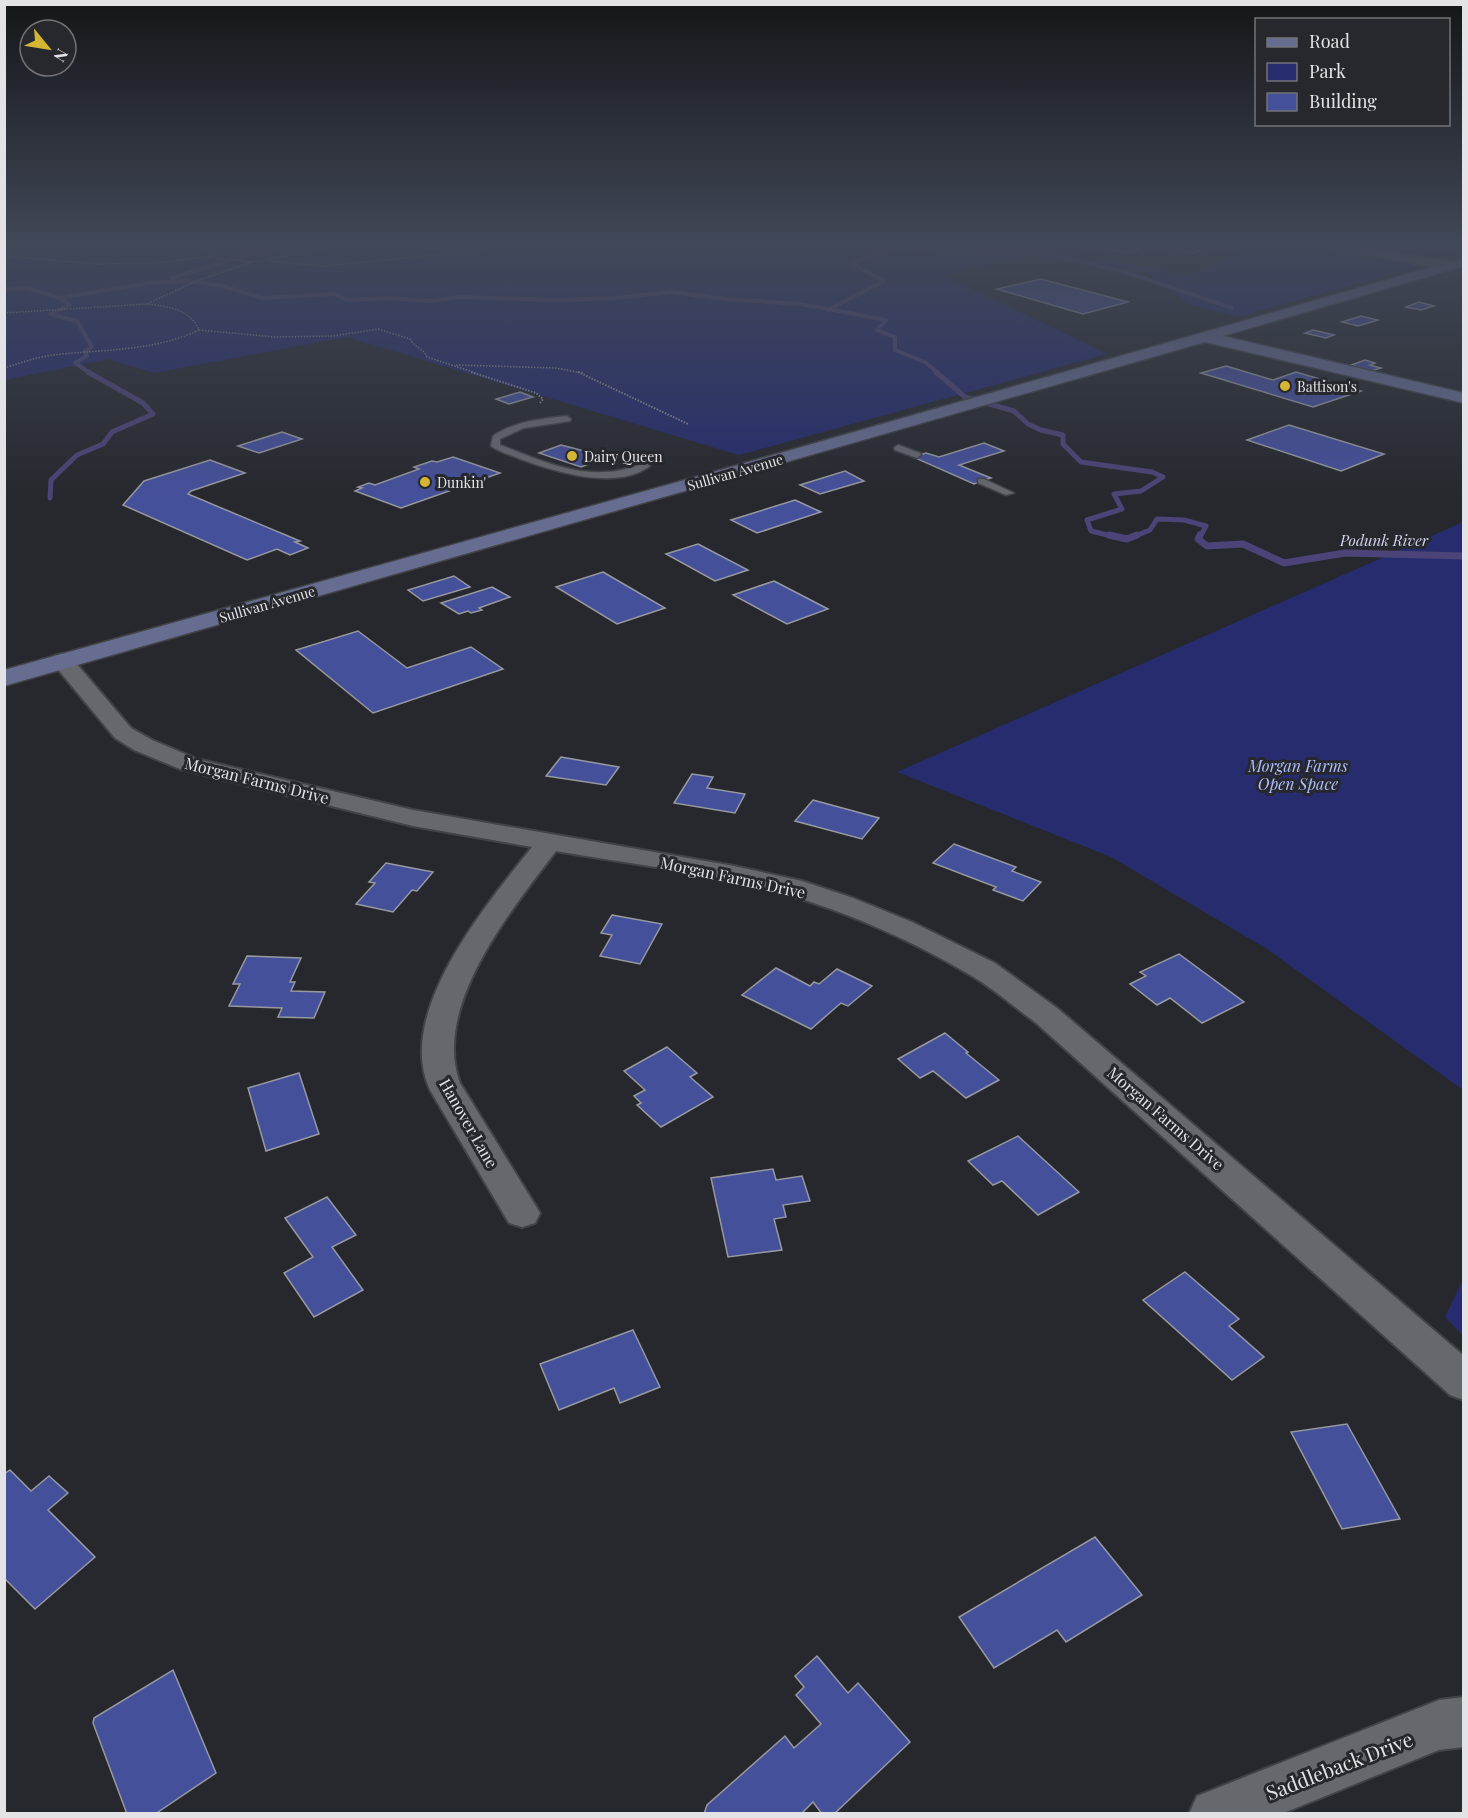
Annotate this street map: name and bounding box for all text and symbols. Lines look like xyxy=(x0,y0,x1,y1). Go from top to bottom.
north arrow xyxy=(18,18,78,78)
legend xyxy=(1255,18,1450,126)
text: Road xyxy=(1309,29,1350,53)
text: N xyxy=(49,45,73,66)
text: Park xyxy=(1309,59,1346,83)
text: Building xyxy=(1309,89,1377,113)
place label: Battison's xyxy=(1297,377,1357,396)
marker: Battison's xyxy=(1278,379,1292,393)
place label: Dairy Queen xyxy=(584,447,663,466)
marker: Dairy Queen xyxy=(565,449,579,463)
street label: Sullivan Avenue xyxy=(685,449,785,495)
place label: Dunkin' xyxy=(437,473,486,492)
marker: Dunkin' xyxy=(418,475,432,489)
water label: Podunk River xyxy=(1339,530,1429,550)
street label: Sullivan Avenue xyxy=(217,581,317,627)
street label: Morgan Farms Drive xyxy=(183,752,331,808)
park label: Morgan Farms Open Space xyxy=(1247,755,1348,794)
street label: Morgan Farms Drive xyxy=(659,851,807,903)
street label: Morgan Farms Drive xyxy=(1103,1062,1229,1174)
street label: Hanover Lane xyxy=(435,1075,503,1171)
street label: Saddleback Drive xyxy=(1262,1725,1416,1805)

